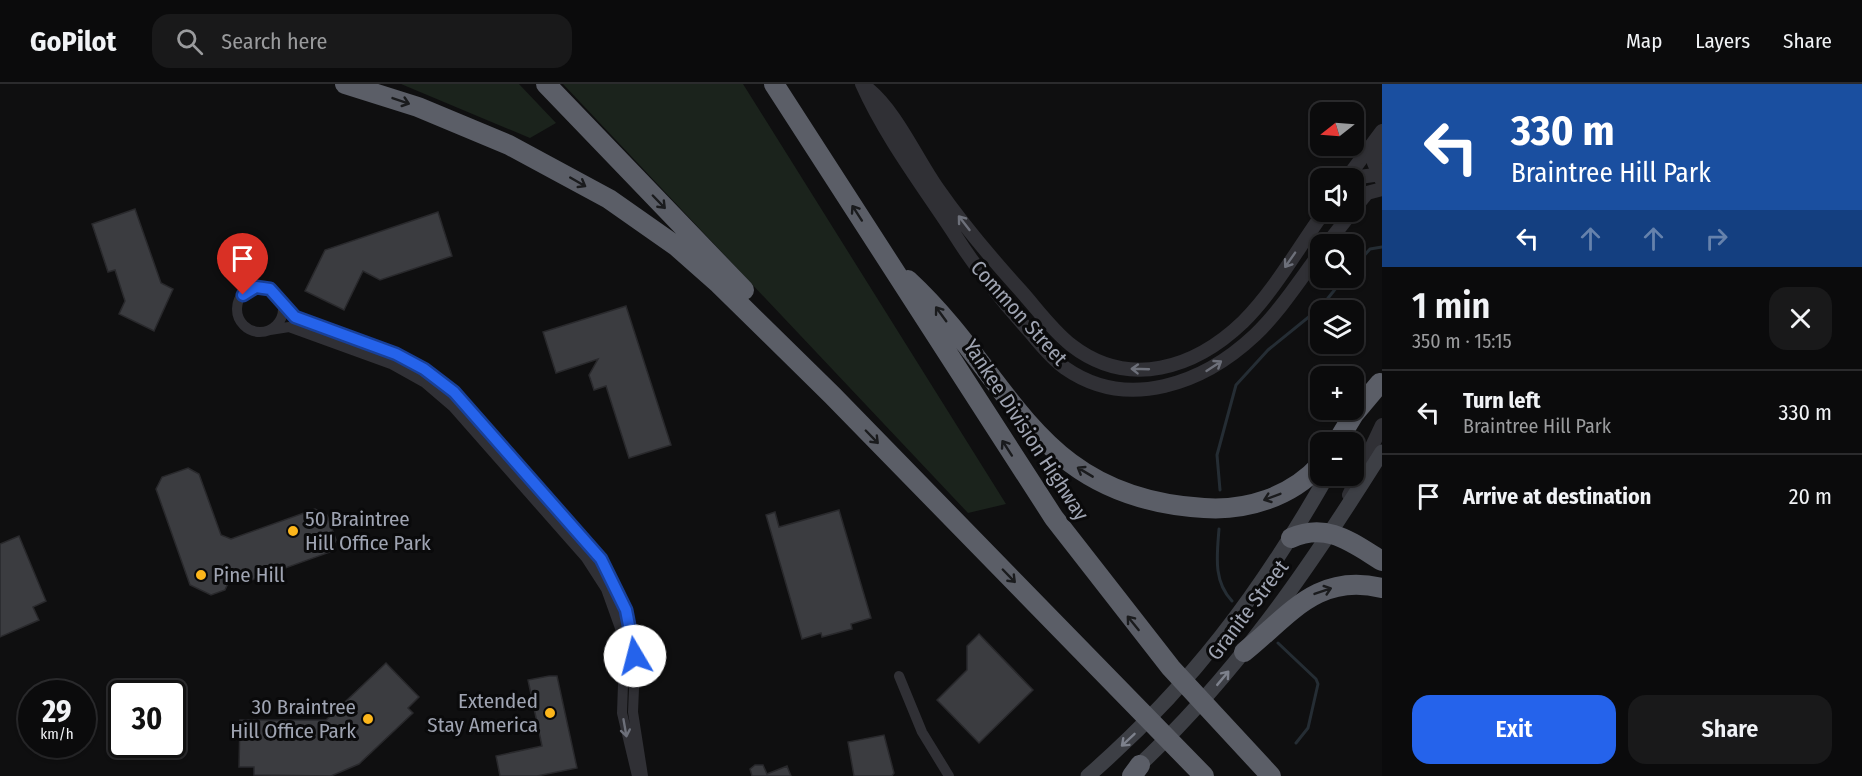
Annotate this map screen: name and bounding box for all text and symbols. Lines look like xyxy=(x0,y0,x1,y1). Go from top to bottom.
search box xyxy=(152,14,572,68)
text: GoPilot xyxy=(30,25,116,58)
icon: search xyxy=(173,25,206,58)
text: Search here xyxy=(221,28,327,55)
text: Map xyxy=(1626,28,1662,54)
text: Layers xyxy=(1695,28,1750,54)
text: Share xyxy=(1783,28,1832,54)
one-way arrow xyxy=(391,96,410,107)
north arrow xyxy=(1310,102,1364,156)
map controls xyxy=(1310,102,1364,486)
text: 330 m xyxy=(1511,106,1614,156)
icon: left xyxy=(1412,108,1490,186)
text: Braintree Hill Park xyxy=(1511,157,1711,189)
button: sound xyxy=(1310,168,1364,222)
one-way arrow xyxy=(569,176,586,188)
one-way arrow xyxy=(652,194,667,209)
one-way arrow xyxy=(850,205,862,222)
one-way arrow xyxy=(957,215,970,231)
icon: left xyxy=(1511,222,1544,255)
icon: ahead xyxy=(1574,222,1607,255)
icon: ahead xyxy=(1637,222,1670,255)
icon: right xyxy=(1700,222,1733,255)
pin xyxy=(217,233,268,295)
button: search xyxy=(1310,234,1364,288)
icon: arrive xyxy=(226,242,259,275)
one-way arrow xyxy=(1284,251,1296,267)
street label: Common Street xyxy=(965,255,1073,371)
text: 1 min xyxy=(1412,284,1490,328)
button: close xyxy=(1769,287,1832,350)
button: layers xyxy=(1310,300,1364,354)
one-way arrow xyxy=(935,306,947,322)
text: 350 m · 15:15 xyxy=(1412,329,1512,353)
street label: Yankee Division Highway xyxy=(958,335,1095,526)
one-way arrow xyxy=(1206,359,1223,372)
one-way arrow xyxy=(1131,363,1151,374)
button: + xyxy=(1310,366,1364,420)
text: Turn left xyxy=(1463,387,1541,414)
icon: left xyxy=(1412,396,1445,429)
text: 330 m xyxy=(1779,399,1832,426)
text: Braintree Hill Park xyxy=(1463,414,1611,438)
one-way arrow xyxy=(865,429,880,444)
button: − xyxy=(1310,432,1364,486)
one-way arrow xyxy=(1001,441,1013,457)
one-way arrow xyxy=(1077,466,1094,478)
icon: arrive xyxy=(1412,480,1445,513)
text: Arrive at destination xyxy=(1463,483,1651,510)
text: 20 m xyxy=(1789,483,1832,510)
one-way arrow xyxy=(1263,492,1282,503)
place label: 50 Braintree Hill Office Park xyxy=(305,506,431,556)
marker: 50 Braintree Hill Office Park xyxy=(286,524,300,538)
street label: Granite Street xyxy=(1202,555,1294,665)
place label: Pine Hill xyxy=(213,562,285,588)
marker: Pine Hill xyxy=(194,568,208,582)
one-way arrow xyxy=(1001,569,1016,584)
one-way arrow xyxy=(1313,584,1332,595)
one-way arrow xyxy=(1127,615,1140,631)
position arrow xyxy=(603,624,667,688)
one-way arrow xyxy=(1216,671,1230,686)
speed limit sign: 30 xyxy=(108,680,186,758)
place label: Extended Stay America xyxy=(427,688,538,738)
text: 29 xyxy=(42,694,72,730)
place label: 30 Braintree Hill Office Park xyxy=(230,694,356,744)
button: Exit xyxy=(1412,695,1616,764)
button: Share xyxy=(1628,695,1832,764)
marker: Extended Stay America xyxy=(543,706,557,720)
marker: 30 Braintree Hill Office Park xyxy=(361,712,375,726)
one-way arrow xyxy=(620,718,631,737)
text: km/h xyxy=(40,725,74,743)
one-way arrow xyxy=(1121,733,1136,747)

